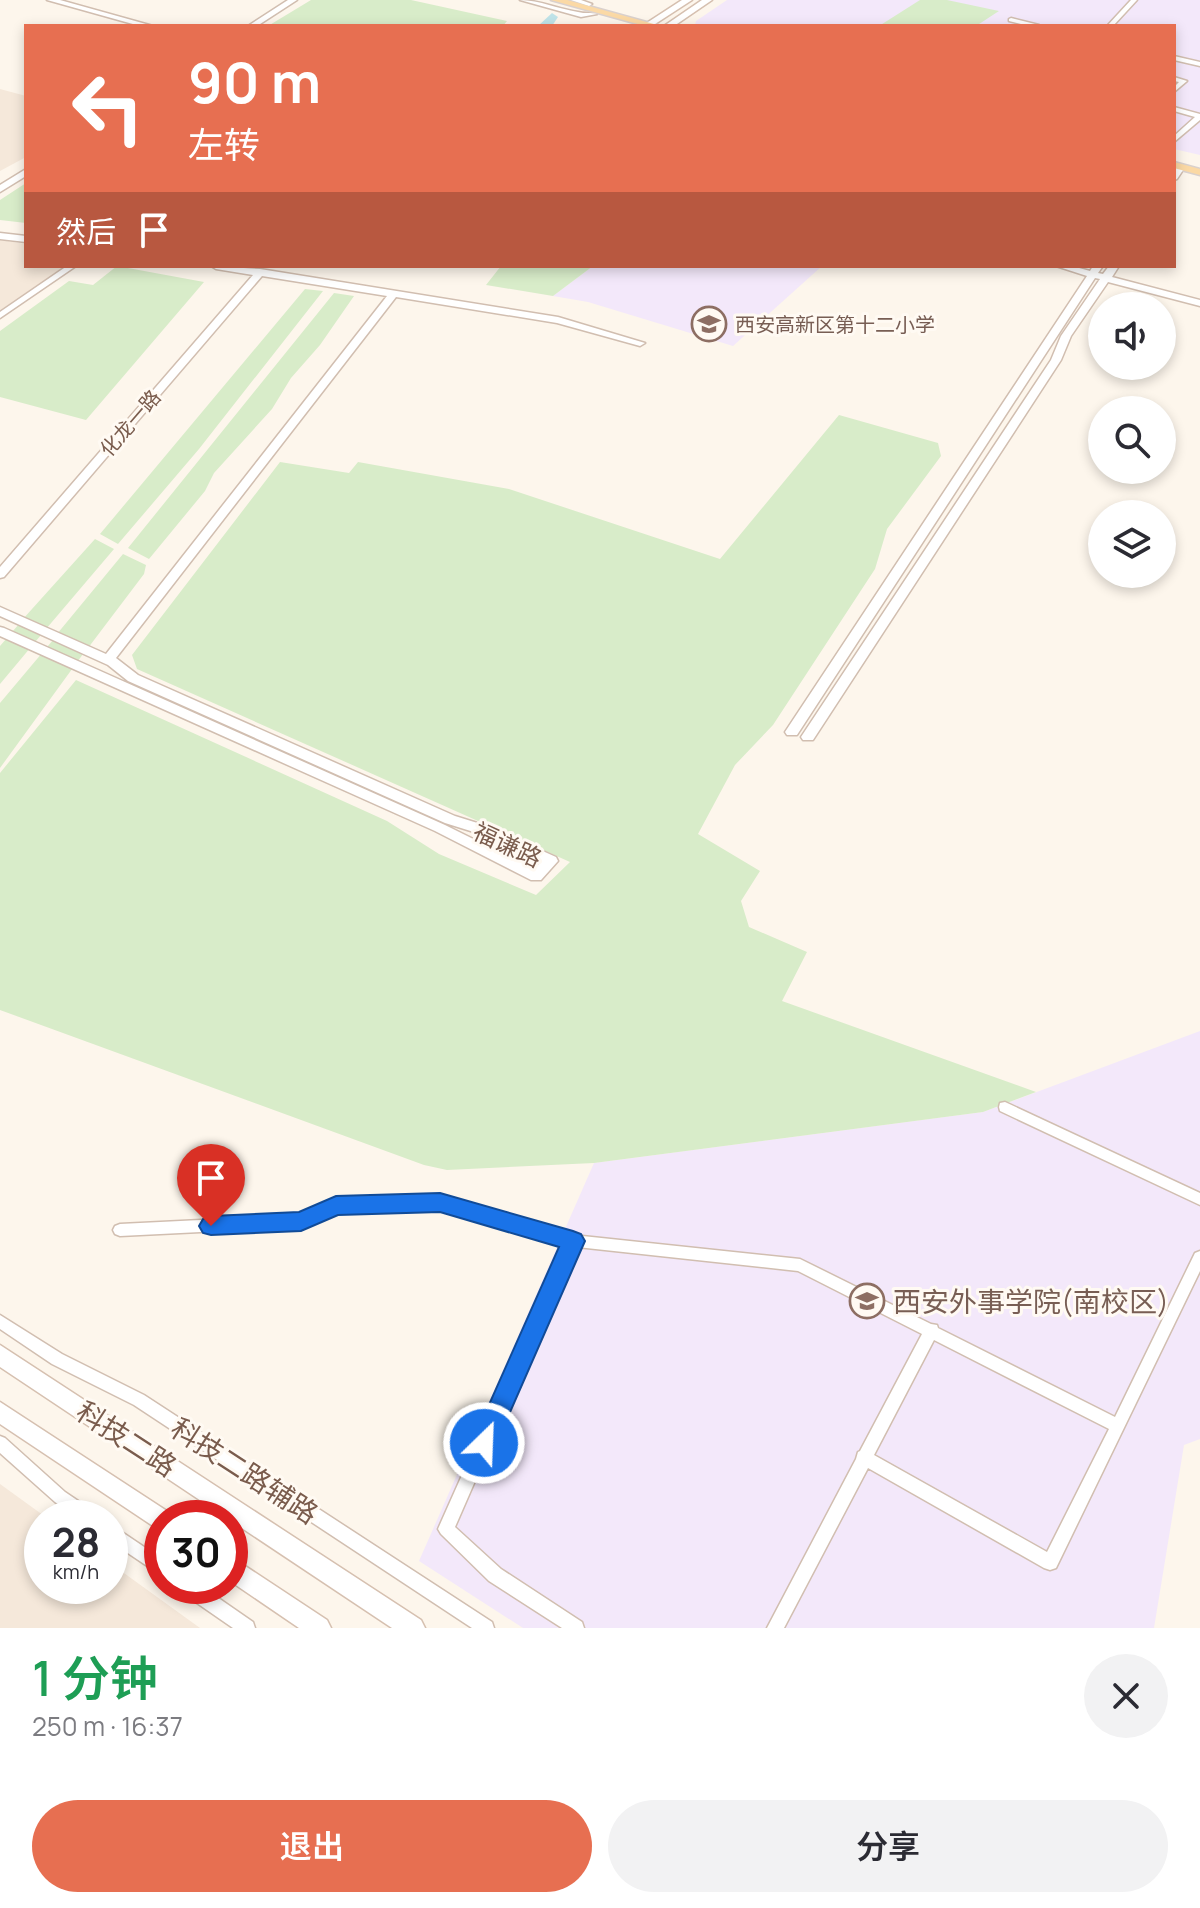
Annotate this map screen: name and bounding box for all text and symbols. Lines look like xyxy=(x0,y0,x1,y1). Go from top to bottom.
text: 90 m xyxy=(188,43,321,120)
icon: left xyxy=(56,56,160,160)
text: 左转 xyxy=(188,120,260,169)
icon: arrive xyxy=(132,208,176,252)
text: 然后 xyxy=(56,211,116,252)
map controls xyxy=(1088,292,1176,588)
button: sound xyxy=(1088,292,1176,380)
school or university icon: 西安高新区第十二小学 xyxy=(690,305,728,343)
place label: 西安高新区第十二小学 xyxy=(735,311,935,338)
street label: 化龙一路 xyxy=(94,384,166,462)
button: search xyxy=(1088,396,1176,484)
button: layers xyxy=(1088,500,1176,588)
street label: 福谦路 xyxy=(468,814,548,874)
pin xyxy=(177,1144,245,1226)
icon: arrive xyxy=(189,1156,233,1200)
school or university icon: 西安外事学院(南校区) xyxy=(848,1282,886,1320)
place label: 西安外事学院(南校区) xyxy=(893,1282,1169,1320)
street label: 科技二路 xyxy=(70,1392,184,1484)
position arrow xyxy=(442,1401,526,1485)
street label: 科技二路辅路 xyxy=(164,1408,326,1532)
speed limit sign: 30 xyxy=(144,1500,248,1604)
text: 28 xyxy=(52,1514,100,1569)
text: km/h xyxy=(53,1558,99,1585)
text: 1 分钟 xyxy=(32,1645,158,1710)
button: close xyxy=(1084,1654,1168,1738)
text: 250 m · 16:37 xyxy=(32,1708,183,1744)
button: 退出 xyxy=(32,1800,592,1892)
button: 分享 xyxy=(608,1800,1168,1892)

